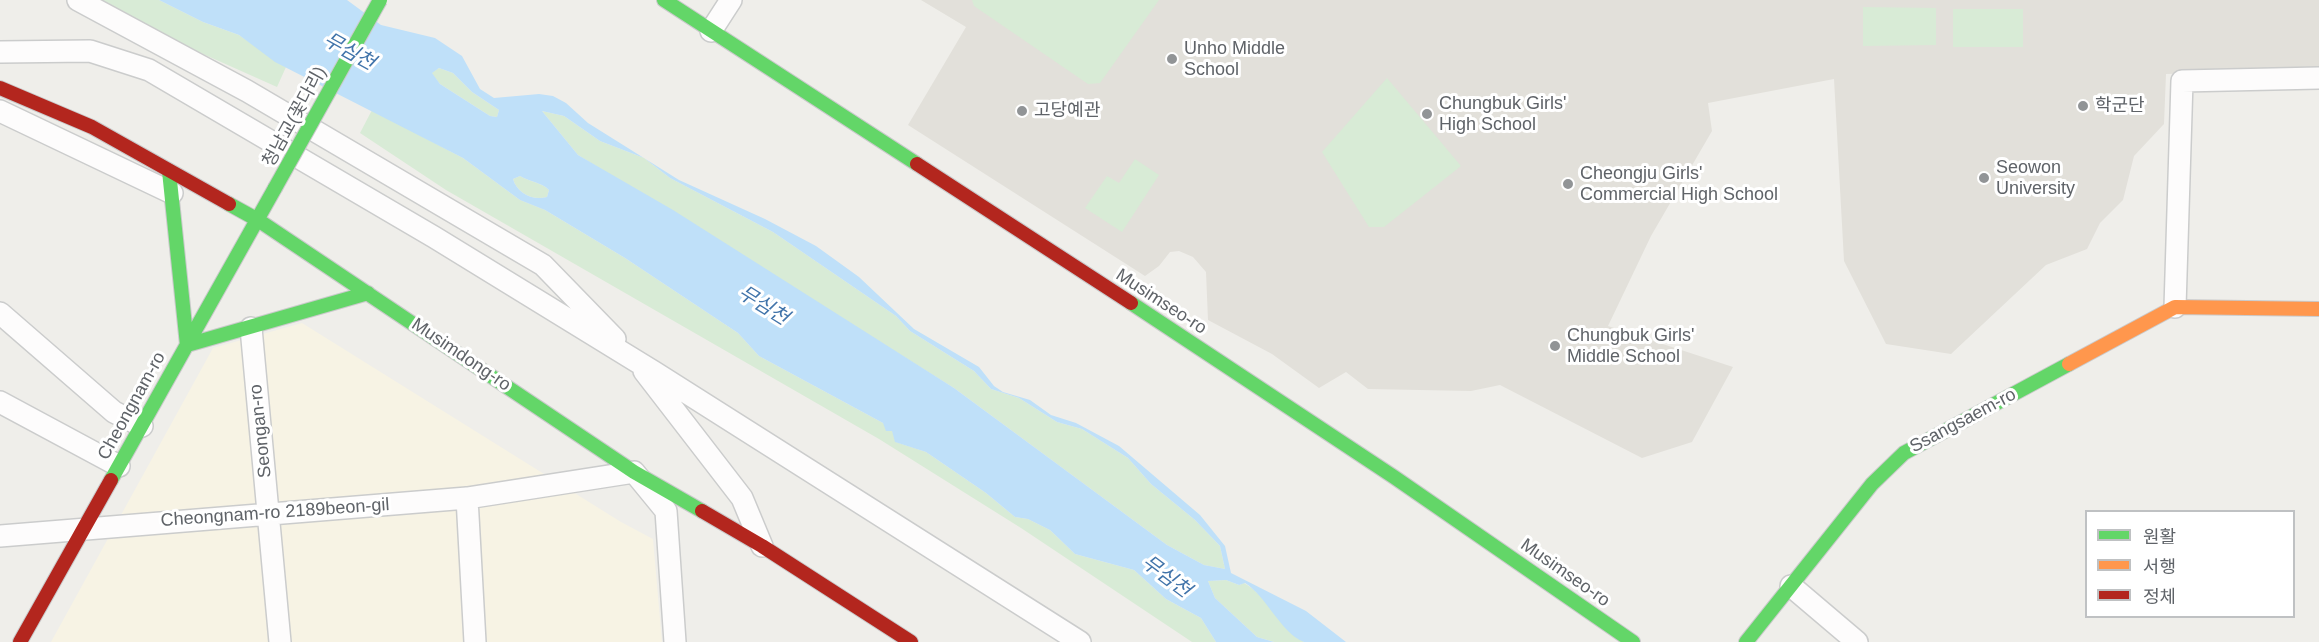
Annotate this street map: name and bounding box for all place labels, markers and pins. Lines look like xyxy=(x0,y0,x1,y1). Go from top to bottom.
place label: Unho Middle School xyxy=(1184,38,1285,80)
marker: Unho Middle School xyxy=(1165,52,1179,66)
place label: Chungbuk Girls' High School xyxy=(1439,93,1566,136)
place label: 학군단 xyxy=(2095,95,2145,117)
marker: 학군단 xyxy=(2076,99,2090,113)
place label: 고당예관 xyxy=(1034,100,1100,122)
marker: 고당예관 xyxy=(1015,104,1029,118)
marker: Chungbuk Girls' High School xyxy=(1420,107,1434,121)
place label: Seowon University xyxy=(1996,157,2075,200)
place label: Cheongju Girls' Commercial High School xyxy=(1580,163,1778,206)
marker: Seowon University xyxy=(1977,171,1991,185)
marker: Cheongju Girls' Commercial High School xyxy=(1561,177,1575,191)
place label: Chungbuk Girls' Middle School xyxy=(1567,325,1694,368)
marker: Chungbuk Girls' Middle School xyxy=(1548,339,1562,353)

